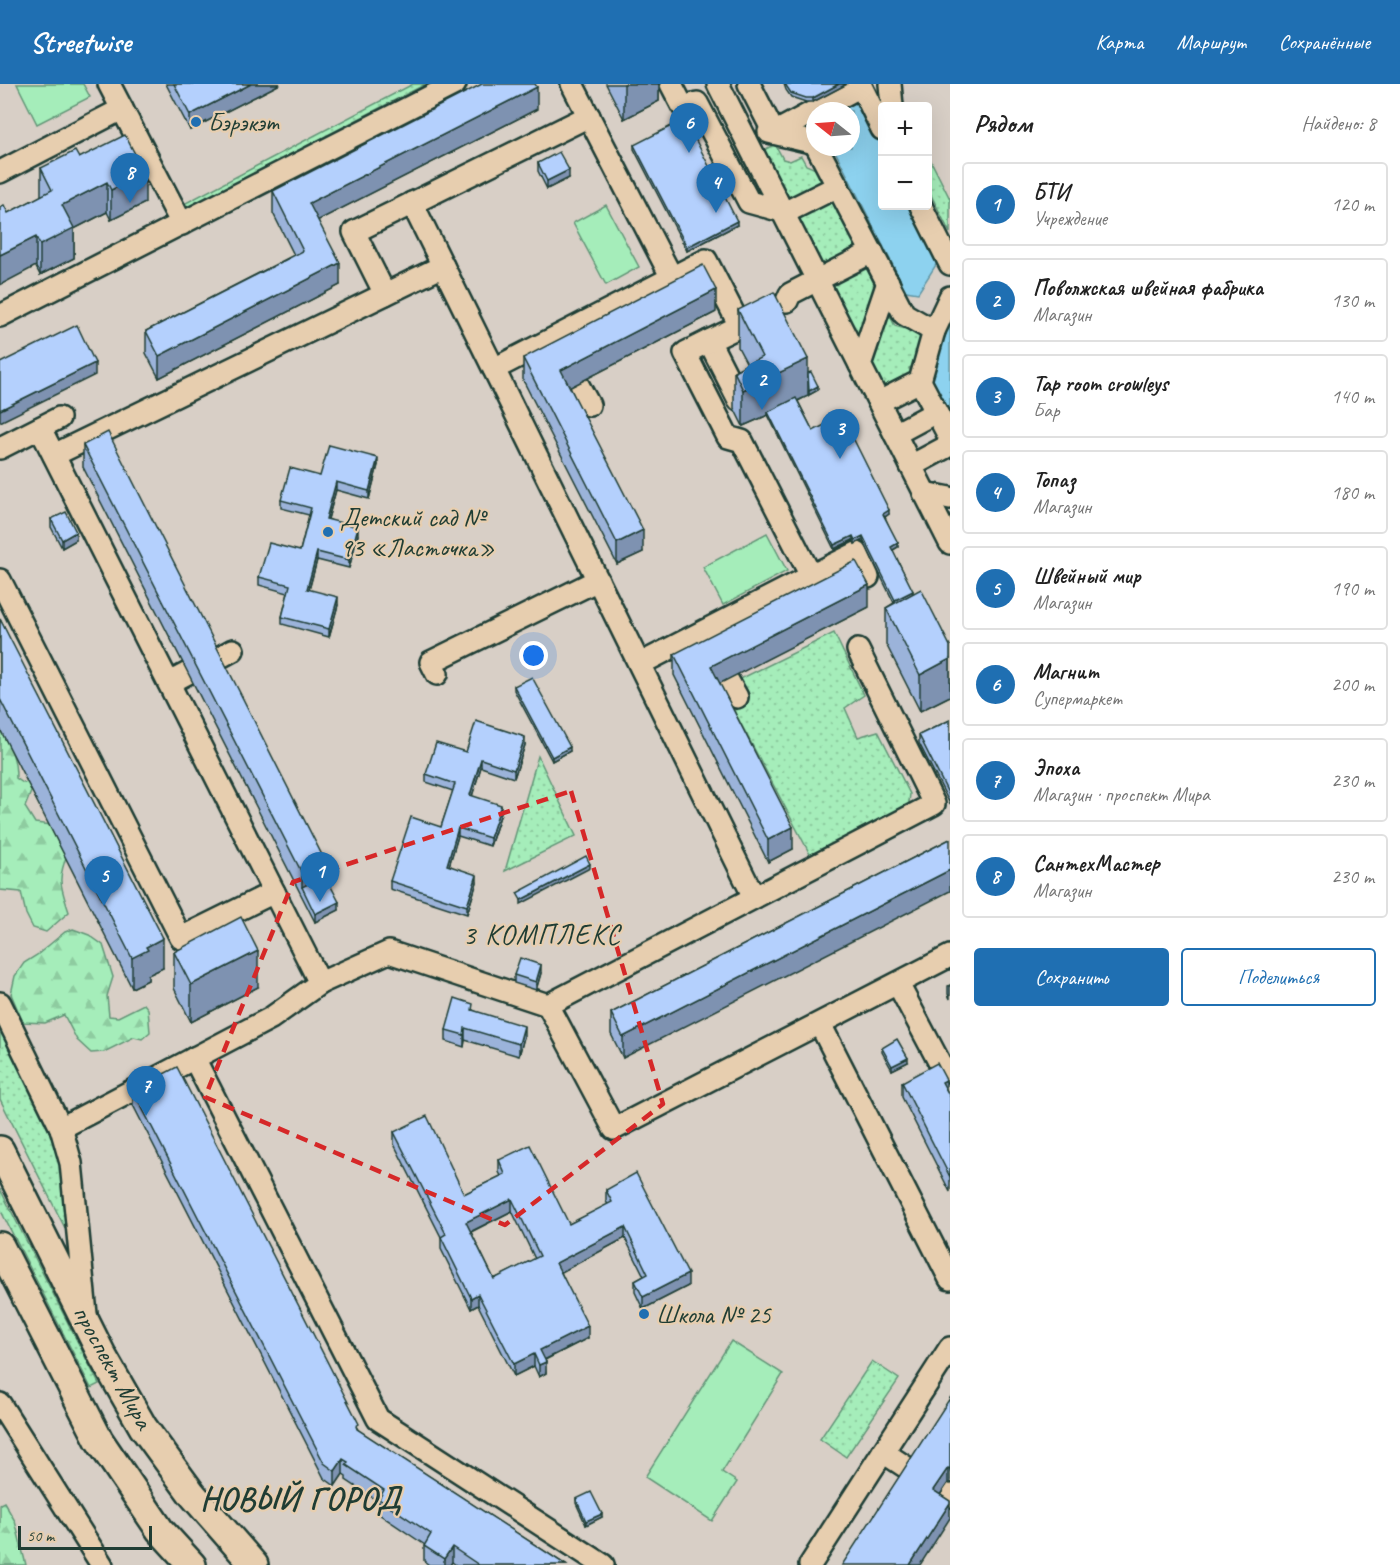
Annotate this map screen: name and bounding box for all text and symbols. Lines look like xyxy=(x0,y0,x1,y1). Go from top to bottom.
text: Streetwise xyxy=(30,25,131,60)
text: Карта xyxy=(1095,29,1144,55)
text: Маршрут xyxy=(1177,29,1246,55)
text: Сохранённые xyxy=(1279,29,1370,55)
north arrow xyxy=(806,102,860,156)
map controls xyxy=(878,102,932,210)
button: + xyxy=(878,102,932,156)
pin: 6 xyxy=(670,104,708,153)
place label: Бэрэкэт xyxy=(208,106,280,139)
text: Рядом xyxy=(974,107,1032,140)
text: Найдено: 8 xyxy=(1301,111,1376,136)
marker: Бэрэкэт xyxy=(189,115,203,129)
pin: 8 xyxy=(110,154,150,203)
button: − xyxy=(878,156,932,210)
pin: 4 xyxy=(696,164,736,213)
text: БТИ xyxy=(1033,178,1069,206)
text: 1 xyxy=(991,192,1000,217)
text: 120 m xyxy=(1331,192,1374,217)
text: Учреждение xyxy=(1033,206,1107,231)
text: Поволжская швейная фабрика xyxy=(1033,274,1263,302)
text: 2 xyxy=(991,288,1000,313)
text: 130 m xyxy=(1331,288,1374,313)
text: Магазин xyxy=(1033,302,1091,327)
pin: 2 xyxy=(742,360,782,410)
text: Tap room сrowleys xyxy=(1033,370,1168,398)
text: 3 xyxy=(991,384,1000,409)
text: 140 m xyxy=(1331,384,1374,409)
text: Бар xyxy=(1033,398,1059,423)
pin: 3 xyxy=(820,410,860,459)
text: Топаз xyxy=(1033,466,1076,494)
text: 4 xyxy=(991,480,1000,505)
text: 180 m xyxy=(1331,480,1374,505)
text: Магазин xyxy=(1033,494,1091,519)
place label: Детский сад № 93 «Ласточка» xyxy=(340,501,495,564)
marker: Детский сад № 93 «Ласточка» xyxy=(321,525,335,539)
text: Швейный мир xyxy=(1033,562,1141,590)
text: 5 xyxy=(991,576,1000,601)
text: 190 m xyxy=(1331,576,1374,601)
text: Магазин xyxy=(1033,590,1091,615)
your location xyxy=(519,641,548,670)
text: Магнит xyxy=(1033,658,1099,686)
text: 6 xyxy=(991,672,1000,697)
text: 200 m xyxy=(1331,672,1374,697)
text: Супермаркет xyxy=(1033,686,1122,711)
text: Эпоха xyxy=(1033,754,1079,782)
text: 7 xyxy=(991,768,1000,793)
text: 230 m xyxy=(1331,768,1374,793)
text: Магазин · проспект Мира xyxy=(1033,782,1210,807)
text: СантехМастер xyxy=(1033,850,1160,878)
pin: 1 xyxy=(300,852,340,902)
pin: 5 xyxy=(84,856,124,906)
text: 8 xyxy=(991,864,1000,889)
text: 230 m xyxy=(1331,864,1374,889)
text: Магазин xyxy=(1033,878,1091,903)
district label: 3 КОМПЛЕКС xyxy=(463,917,622,952)
button: Сохранить xyxy=(974,948,1169,1006)
button: Поделиться xyxy=(1181,948,1376,1006)
pin: 7 xyxy=(126,1066,166,1116)
place label: Школа № 25 xyxy=(656,1298,772,1331)
street label: проспект Мира xyxy=(65,1299,161,1436)
marker: Школа № 25 xyxy=(637,1307,651,1321)
district label: НОВЫЙ ГОРОД xyxy=(200,1478,403,1519)
scale bar xyxy=(18,1523,152,1550)
text: 50 m xyxy=(27,1526,54,1546)

